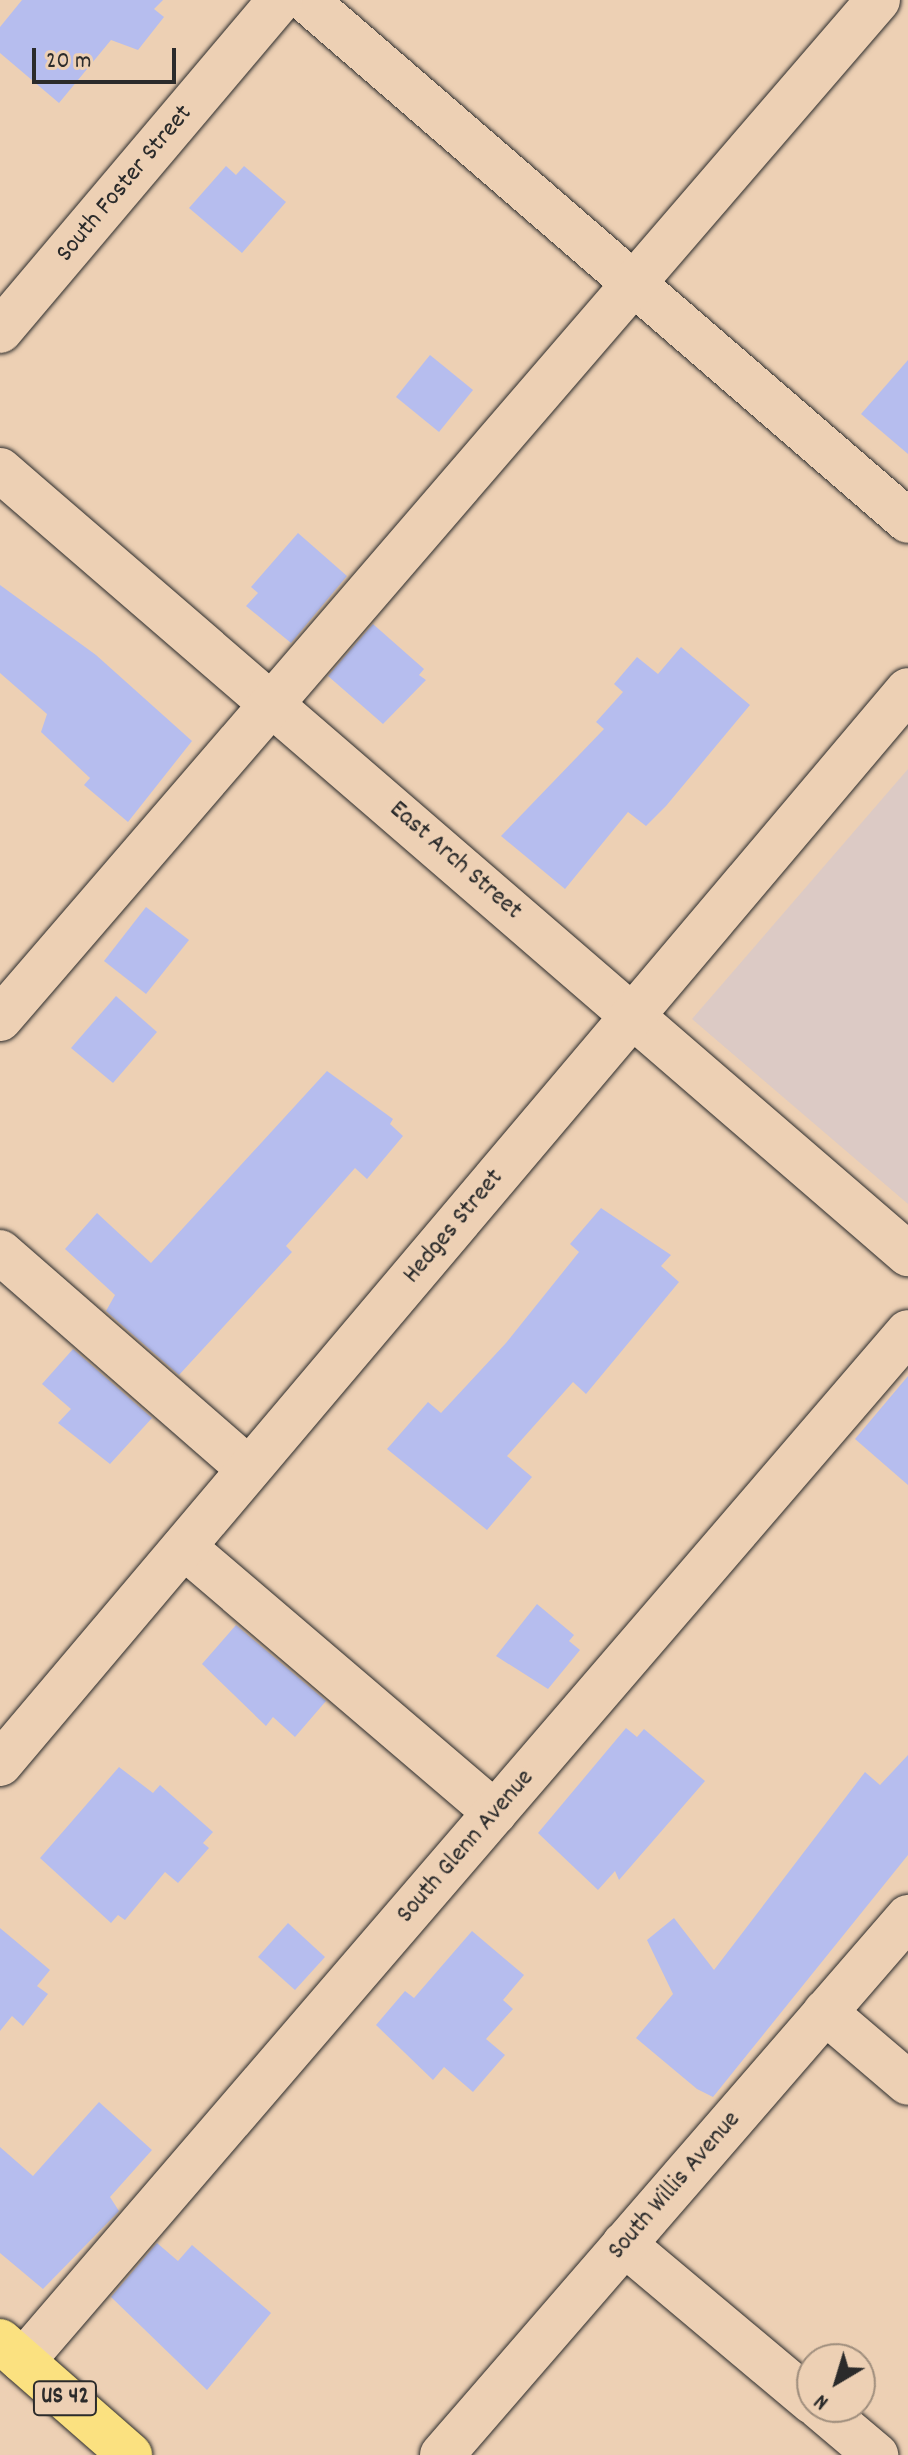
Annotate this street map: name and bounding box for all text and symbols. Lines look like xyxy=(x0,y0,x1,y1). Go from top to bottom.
scale bar xyxy=(36,32,180,82)
text: 20 m xyxy=(46,45,92,79)
street label: South Foster Street xyxy=(50,99,200,269)
street label: East Arch Street xyxy=(382,795,528,927)
street label: Hedges Street xyxy=(397,1163,511,1291)
street label: South Glenn Avenue xyxy=(391,1764,541,1930)
street label: South Willis Avenue xyxy=(602,2105,748,2267)
north arrow xyxy=(796,2343,876,2423)
road number: US 42 xyxy=(31,2378,99,2418)
text: N xyxy=(808,2385,836,2416)

